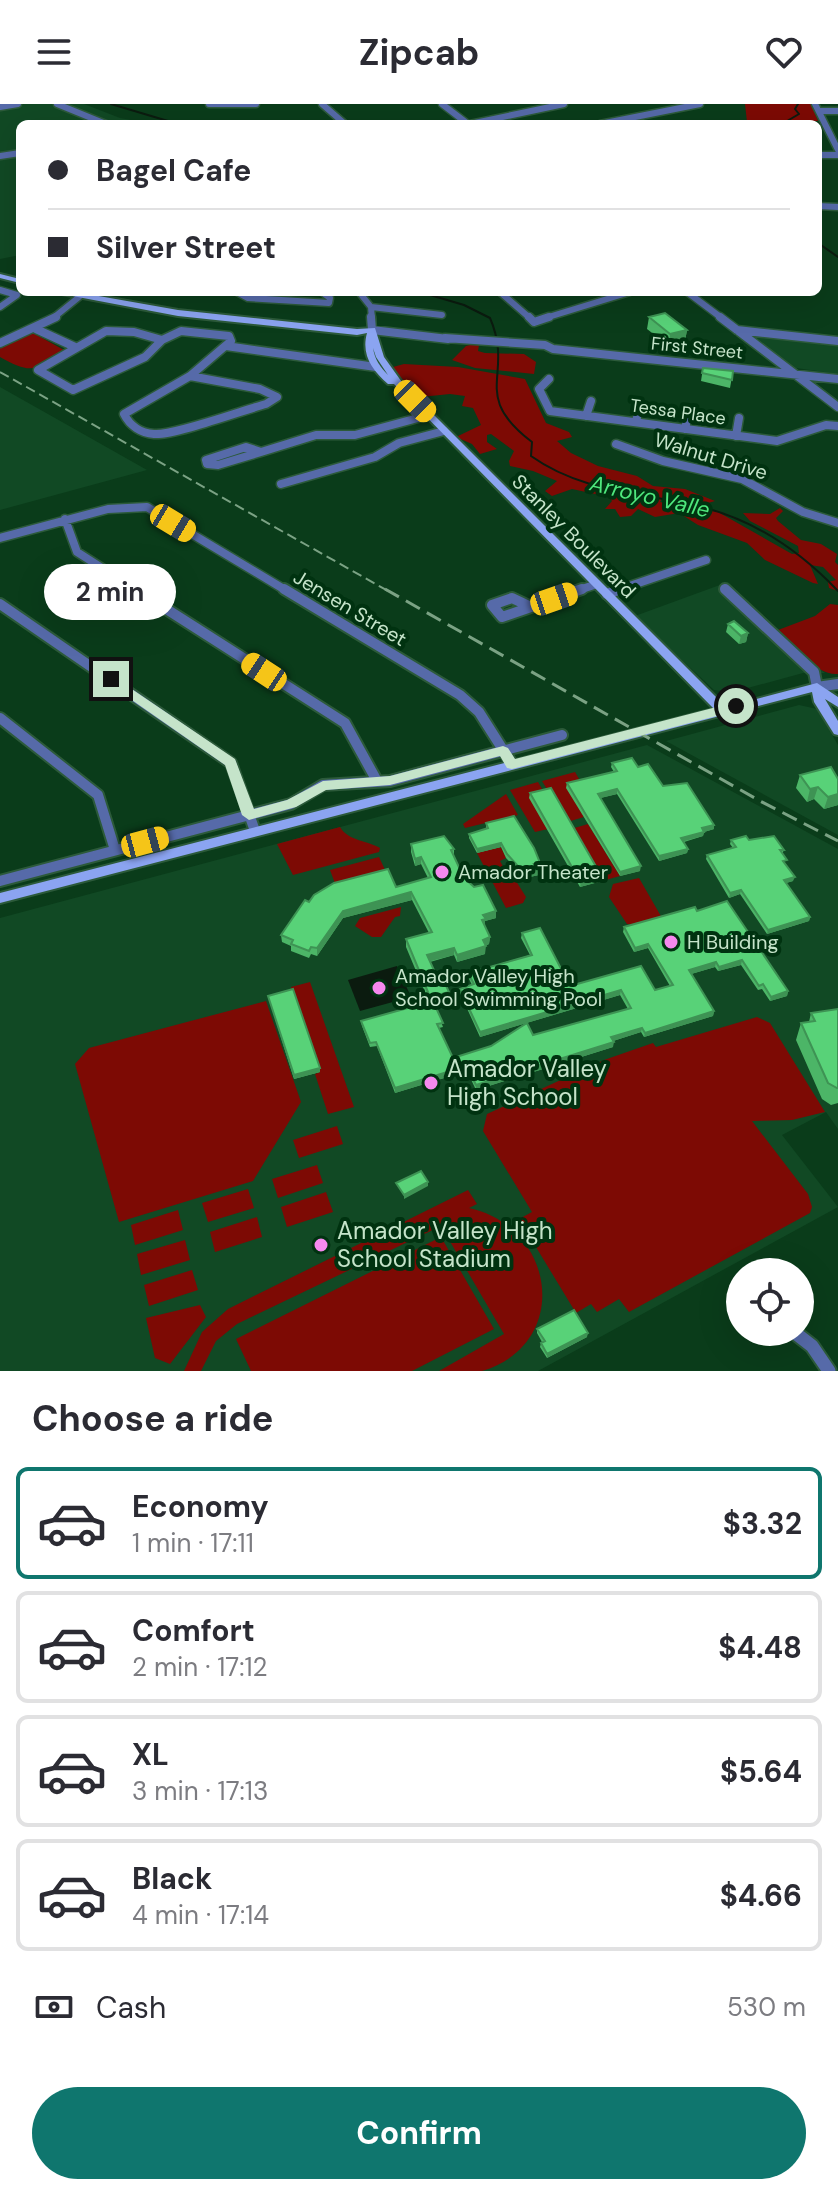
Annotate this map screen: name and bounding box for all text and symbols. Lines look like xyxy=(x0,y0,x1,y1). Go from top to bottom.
text: Zipcab xyxy=(359,29,479,76)
icon: menu xyxy=(32,30,76,74)
icon: heart xyxy=(762,30,806,74)
text: Bagel Cafe xyxy=(96,151,251,190)
text: Silver Street xyxy=(96,228,276,267)
street label: First Street xyxy=(650,331,744,365)
car xyxy=(390,376,440,426)
street label: Tessa Place xyxy=(629,393,727,431)
street label: Walnut Drive xyxy=(651,426,771,486)
street label: Stanley Boulevard xyxy=(506,468,642,604)
water label: Arroyo Valle xyxy=(586,468,713,524)
car xyxy=(146,500,200,546)
callout: 2 min xyxy=(45,563,177,619)
street label: Jensen Street xyxy=(289,564,412,652)
text: 2 min xyxy=(76,575,144,609)
car xyxy=(527,580,581,618)
car xyxy=(237,649,291,695)
route end xyxy=(93,661,129,697)
route start xyxy=(718,688,754,724)
car xyxy=(119,824,171,860)
place label: Amador Theater xyxy=(458,859,608,885)
marker: Amador Theater xyxy=(433,863,451,881)
place label: H Building xyxy=(687,929,779,955)
marker: H Building xyxy=(662,933,680,951)
place label: Amador Valley High School Swimming Pool xyxy=(395,963,602,1012)
marker: Amador Valley High School Swimming Pool xyxy=(370,979,388,997)
place label: Amador Valley High School xyxy=(447,1053,607,1112)
marker: Amador Valley High School xyxy=(422,1074,440,1092)
place label: Amador Valley High School Stadium xyxy=(337,1215,553,1274)
marker: Amador Valley High School Stadium xyxy=(312,1236,330,1254)
map controls xyxy=(726,1258,814,1346)
button: locate xyxy=(726,1258,814,1346)
text: Choose a ride xyxy=(32,1395,273,1442)
icon: car xyxy=(36,1487,108,1559)
text: Economy xyxy=(132,1487,269,1526)
text: $3.32 xyxy=(723,1504,802,1543)
text: 1 min · 17:11 xyxy=(132,1526,254,1560)
icon: car xyxy=(36,1611,108,1683)
text: Comfort xyxy=(132,1611,255,1650)
text: $4.48 xyxy=(718,1628,802,1667)
text: 2 min · 17:12 xyxy=(132,1650,268,1684)
icon: car xyxy=(36,1735,108,1807)
text: XL xyxy=(132,1735,169,1774)
text: $5.64 xyxy=(720,1752,802,1791)
text: 3 min · 17:13 xyxy=(132,1774,268,1808)
icon: car xyxy=(36,1859,108,1931)
text: Black xyxy=(132,1859,212,1898)
text: $4.66 xyxy=(720,1876,802,1915)
text: 4 min · 17:14 xyxy=(132,1898,269,1932)
icon: cash xyxy=(32,1985,76,2029)
text: Cash xyxy=(96,1988,166,2027)
text: 530 m xyxy=(727,1990,806,2024)
button: Confirm xyxy=(32,2087,806,2179)

